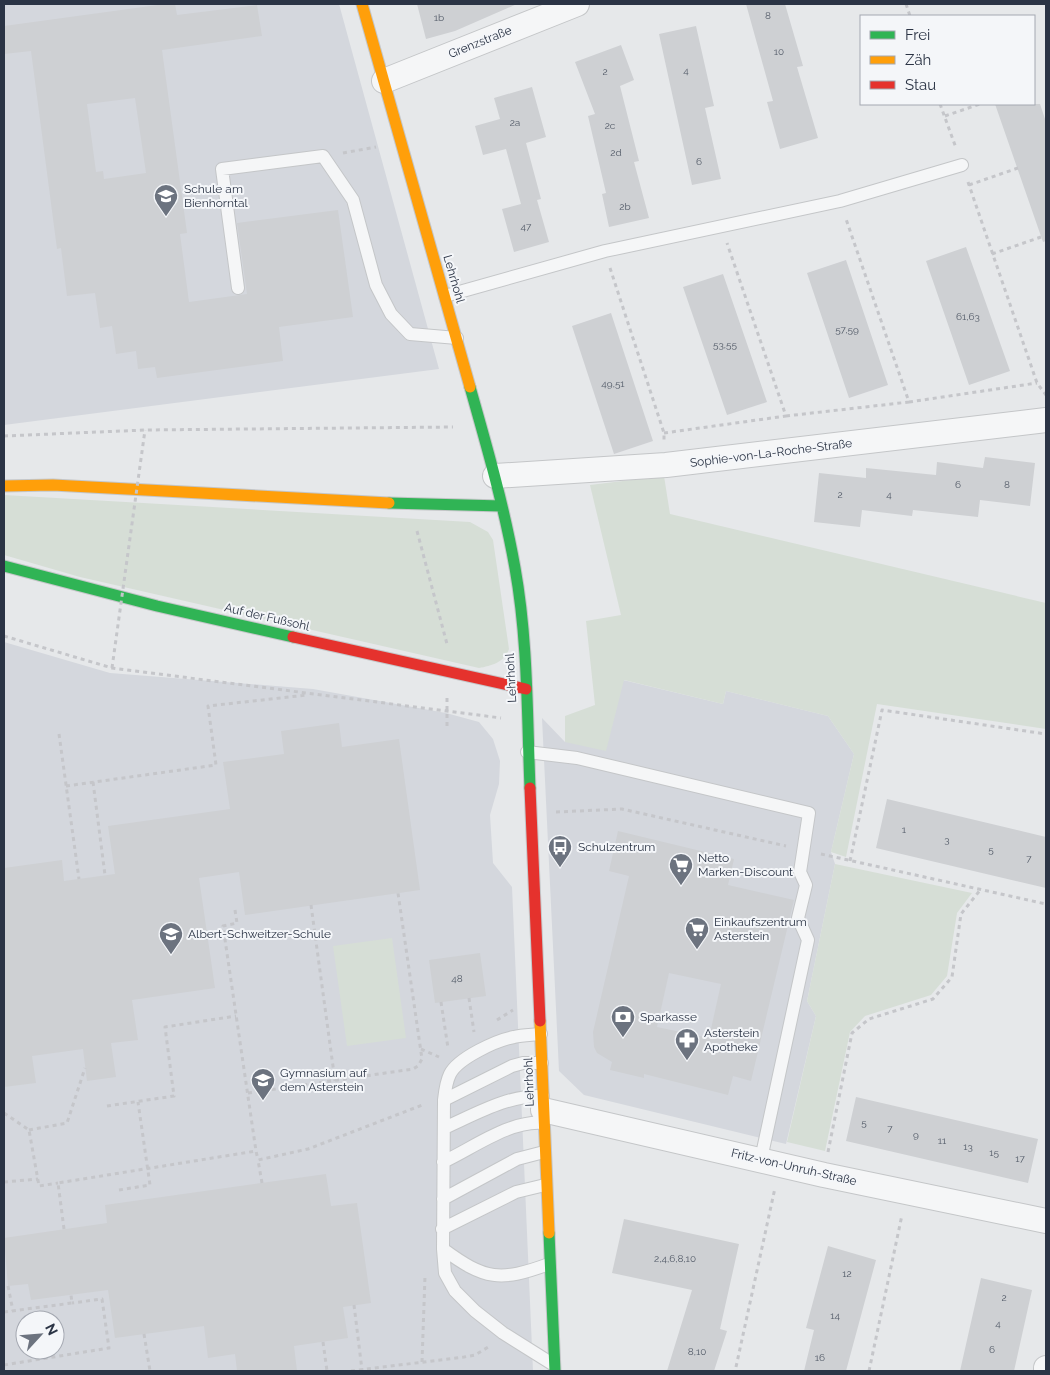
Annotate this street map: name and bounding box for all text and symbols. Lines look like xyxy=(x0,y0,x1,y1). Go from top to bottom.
house number: 8 xyxy=(765,10,771,21)
house number: 1b xyxy=(434,12,444,23)
legend xyxy=(860,15,1035,105)
street label: Grenzstraße xyxy=(446,23,514,61)
text: Frei xyxy=(905,26,930,44)
house number: 10 xyxy=(774,46,784,57)
text: Zäh xyxy=(905,51,931,69)
house number: 4 xyxy=(683,65,689,76)
house number: 2 xyxy=(602,66,608,77)
text: Stau xyxy=(905,76,936,94)
house number: 2a xyxy=(510,117,520,128)
house number: 2c xyxy=(605,120,616,131)
house number: 2d xyxy=(610,147,622,158)
house number: 6 xyxy=(696,156,702,167)
place label: Schule am Bienhorntal xyxy=(184,182,248,210)
school or university icon: Schule am Bienhorntal xyxy=(153,183,179,217)
house number: 2b xyxy=(619,201,631,212)
house number: 47 xyxy=(521,221,532,232)
street label: Lehrhohl xyxy=(440,253,468,305)
house number: 61,63 xyxy=(956,311,980,322)
house number: 57,59 xyxy=(835,324,859,335)
house number: 53,55 xyxy=(713,339,738,350)
house number: 49,51 xyxy=(601,378,625,389)
street label: Sophie-von-La-Roche-Straße xyxy=(689,436,853,470)
house number: 6 xyxy=(955,479,961,490)
house number: 8 xyxy=(1004,479,1010,490)
house number: 2 xyxy=(837,489,843,500)
house number: 4 xyxy=(886,489,892,500)
street label: Auf der Fußsohl xyxy=(223,600,312,634)
street label: Lehrhohl xyxy=(503,652,519,703)
house number: 1 xyxy=(902,824,907,835)
bus stop icon: Schulzentrum xyxy=(547,834,573,868)
house number: 3 xyxy=(944,834,950,845)
place label: Schulzentrum xyxy=(578,840,655,854)
house number: 5 xyxy=(988,844,994,855)
place label: Netto Marken-Discount xyxy=(698,851,793,879)
supermarket icon: Netto Marken-Discount xyxy=(668,852,694,886)
house number: 7 xyxy=(1026,853,1032,864)
place label: Einkaufszentrum Asterstein xyxy=(714,915,807,943)
supermarket icon: Einkaufszentrum Asterstein xyxy=(684,916,710,950)
school or university icon: Albert-Schweitzer-Schule xyxy=(158,921,184,955)
place label: Albert-Schweitzer-Schule xyxy=(188,927,331,941)
house number: 48 xyxy=(451,973,463,984)
bank icon: Sparkasse xyxy=(610,1004,636,1038)
place label: Sparkasse xyxy=(640,1010,697,1024)
place label: Asterstein Apotheke xyxy=(704,1026,759,1054)
pharmacy icon: Asterstein Apotheke xyxy=(674,1027,700,1061)
street label: Lehrhohl xyxy=(521,1056,537,1107)
place label: Gymnasium auf dem Asterstein xyxy=(280,1066,368,1094)
school or university icon: Gymnasium auf dem Asterstein xyxy=(250,1067,276,1101)
house number: 5 xyxy=(861,1117,867,1128)
house number: 7 xyxy=(887,1123,893,1134)
house number: 9 xyxy=(913,1129,919,1140)
house number: 11 xyxy=(938,1135,947,1146)
house number: 13 xyxy=(963,1141,973,1152)
street label: Fritz-von-Unruh-Straße xyxy=(730,1146,858,1188)
house number: 15 xyxy=(989,1147,999,1158)
house number: 17 xyxy=(1015,1153,1025,1164)
house number: 2,4,6,8,10 xyxy=(654,1253,696,1264)
house number: 12 xyxy=(842,1268,852,1279)
house number: 2 xyxy=(1001,1292,1007,1303)
north arrow xyxy=(15,1310,65,1360)
house number: 14 xyxy=(830,1310,840,1321)
house number: 4 xyxy=(995,1318,1001,1329)
text: N xyxy=(42,1321,61,1338)
house number: 6 xyxy=(989,1344,995,1355)
house number: 8,10 xyxy=(688,1346,706,1357)
house number: 16 xyxy=(815,1352,825,1363)

